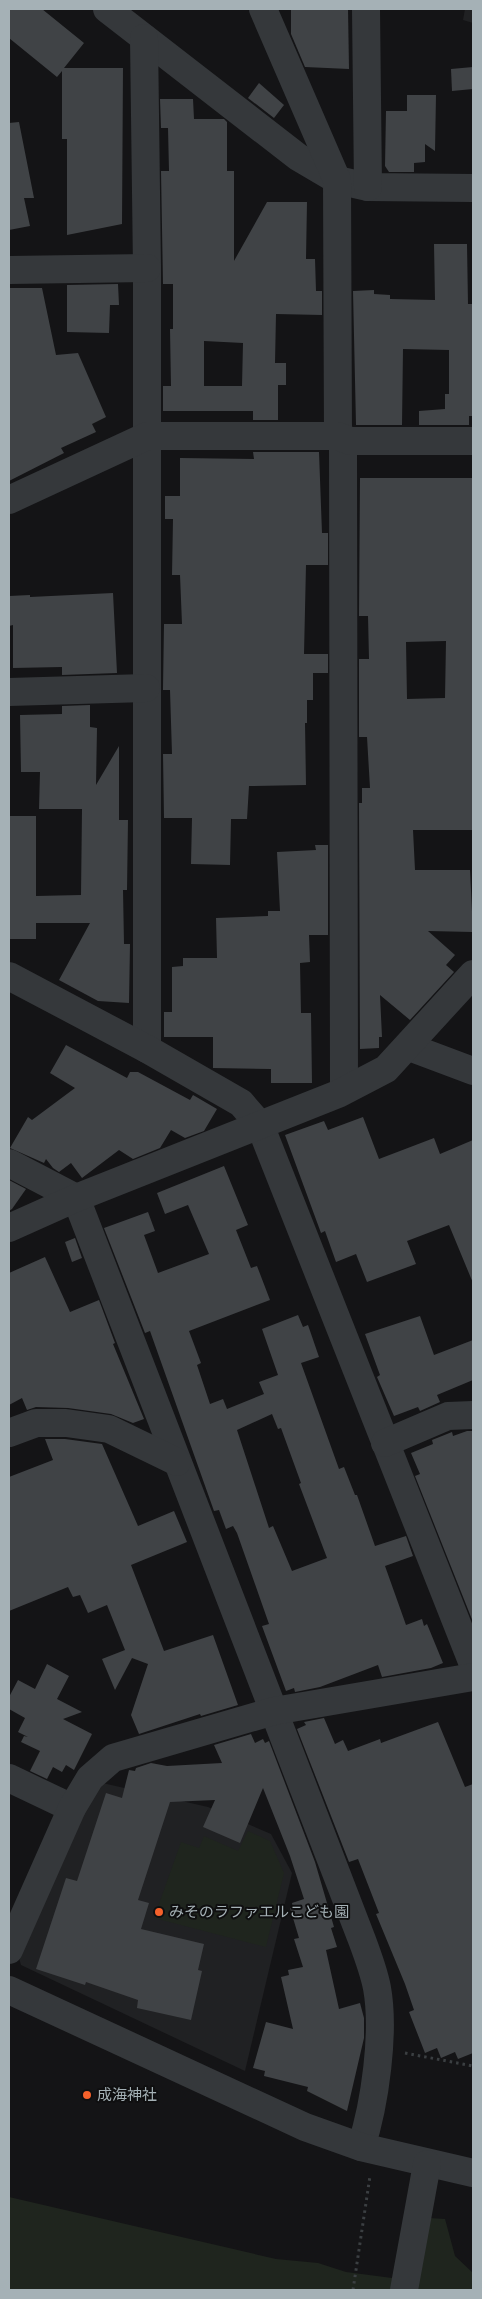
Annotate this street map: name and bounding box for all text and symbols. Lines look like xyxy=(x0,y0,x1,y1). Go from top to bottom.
place label: みそのラファエルこども園 xyxy=(169,1903,349,1920)
marker: みそのラファエルこども園 xyxy=(153,1906,165,1918)
place label: 成海神社 xyxy=(97,2086,157,2103)
marker: 成海神社 xyxy=(81,2089,93,2101)

